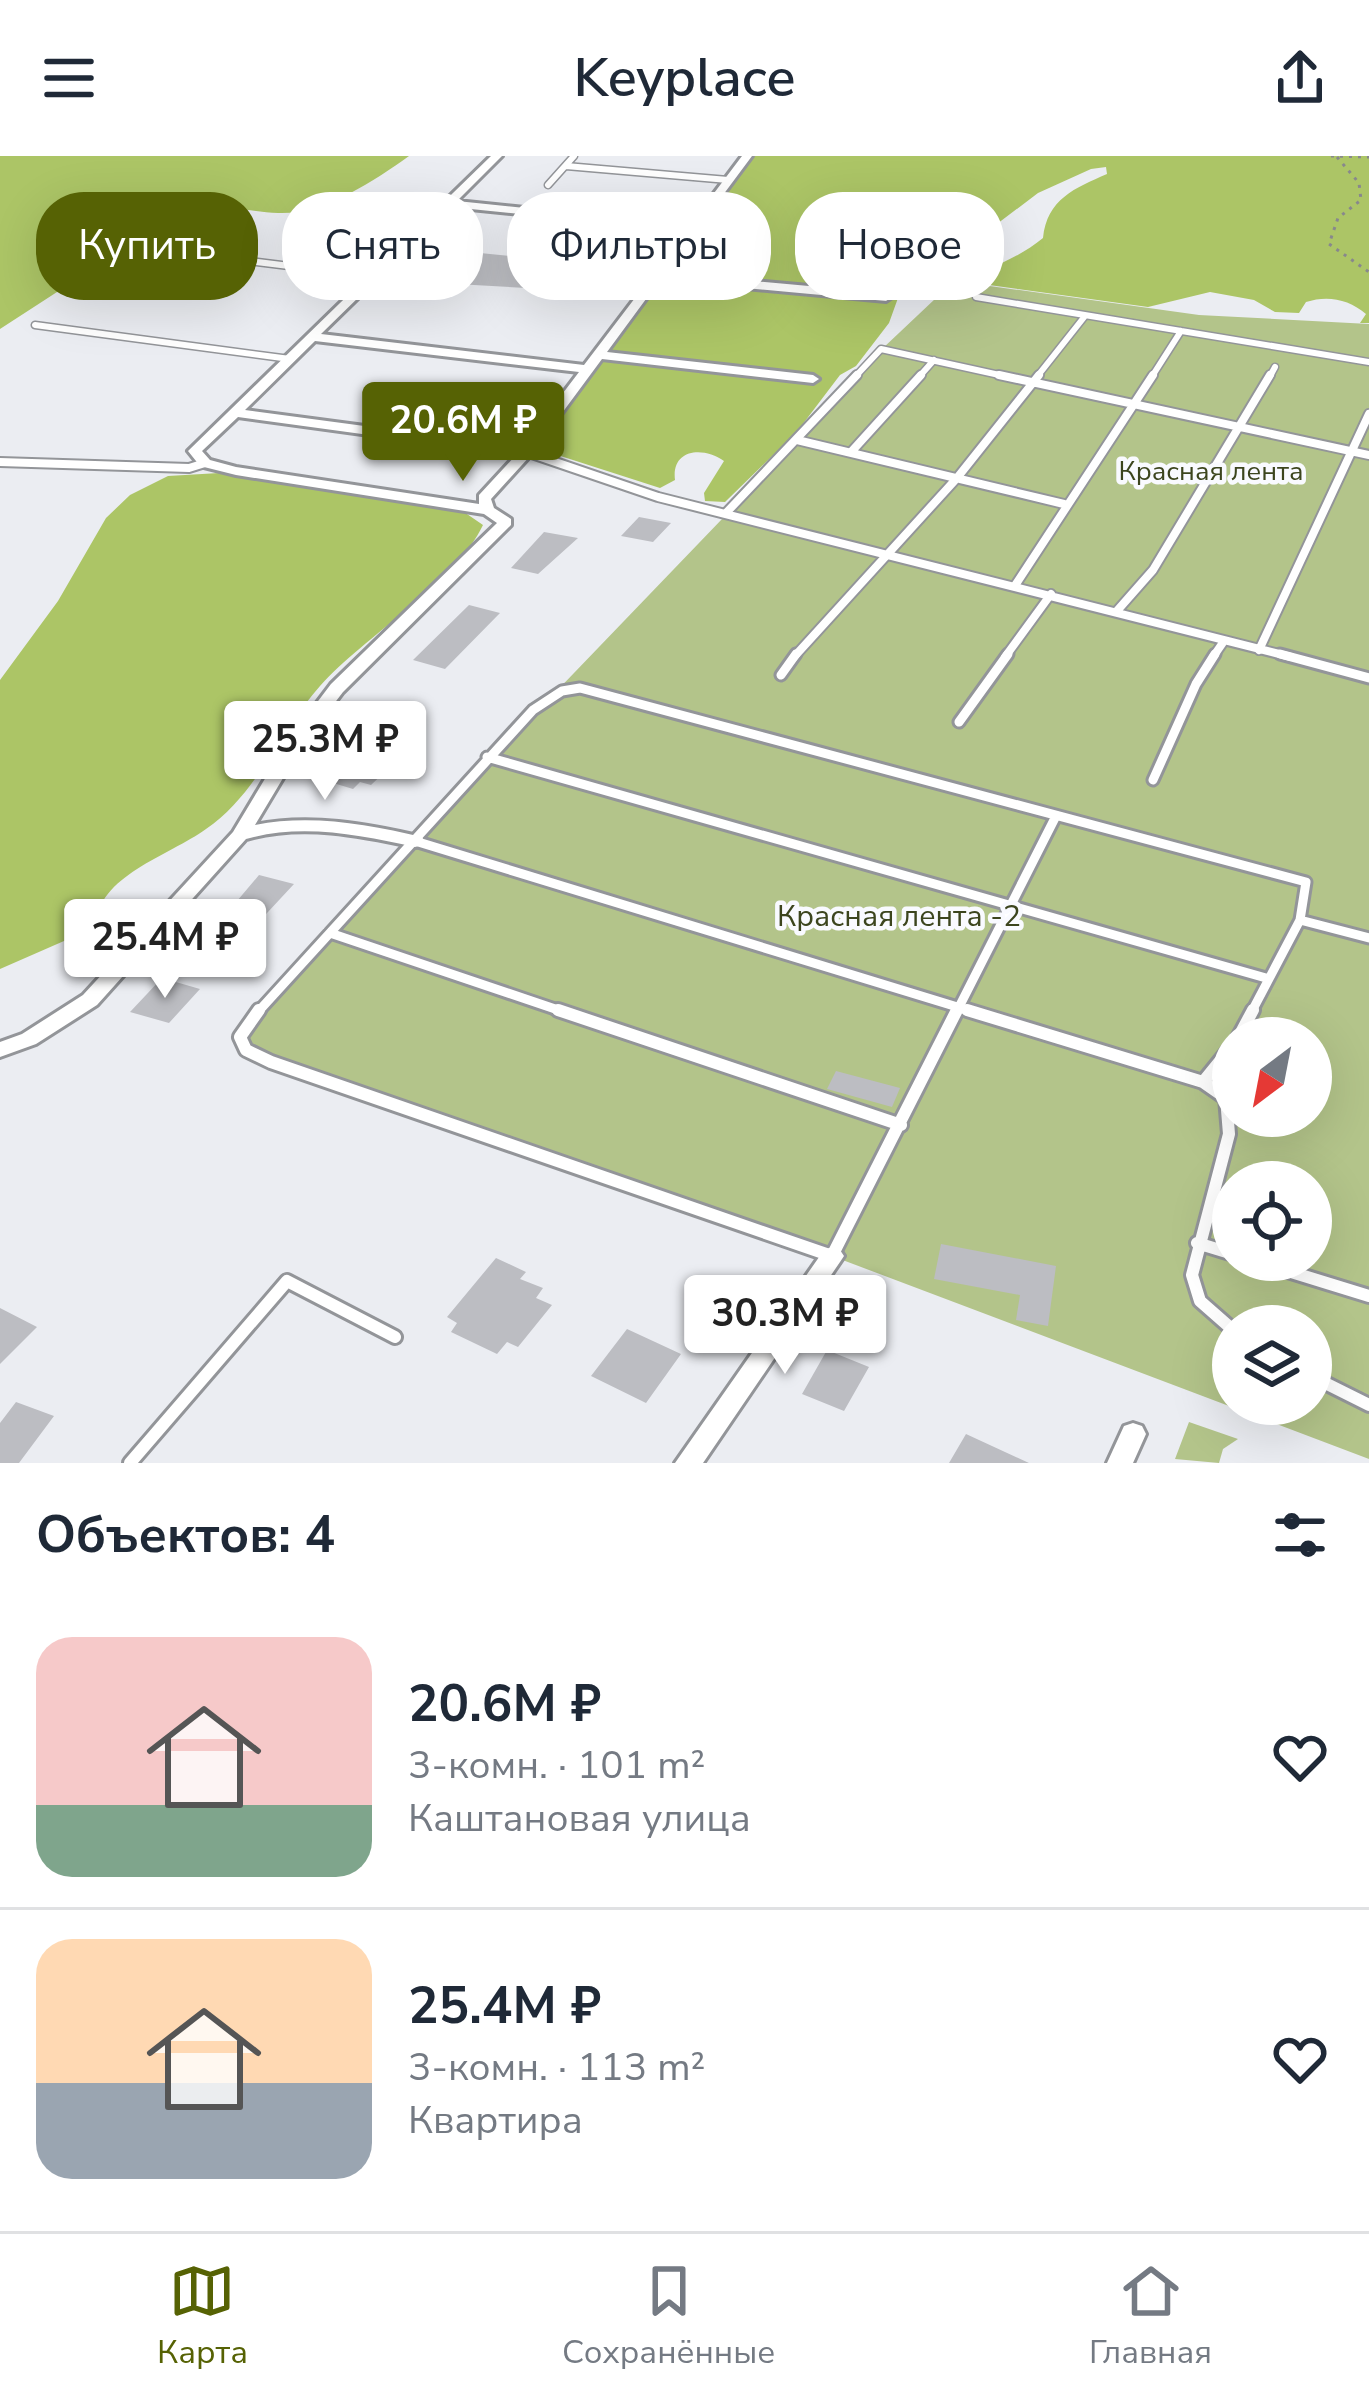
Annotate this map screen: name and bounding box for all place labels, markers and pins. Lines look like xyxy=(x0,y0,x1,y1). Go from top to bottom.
pin: 20.6M ₽ xyxy=(352,382,574,484)
pin: 25.3M ₽ xyxy=(214,701,436,803)
pin: 25.4M ₽ xyxy=(54,899,276,1001)
pin: 30.3M ₽ xyxy=(674,1275,896,1377)

